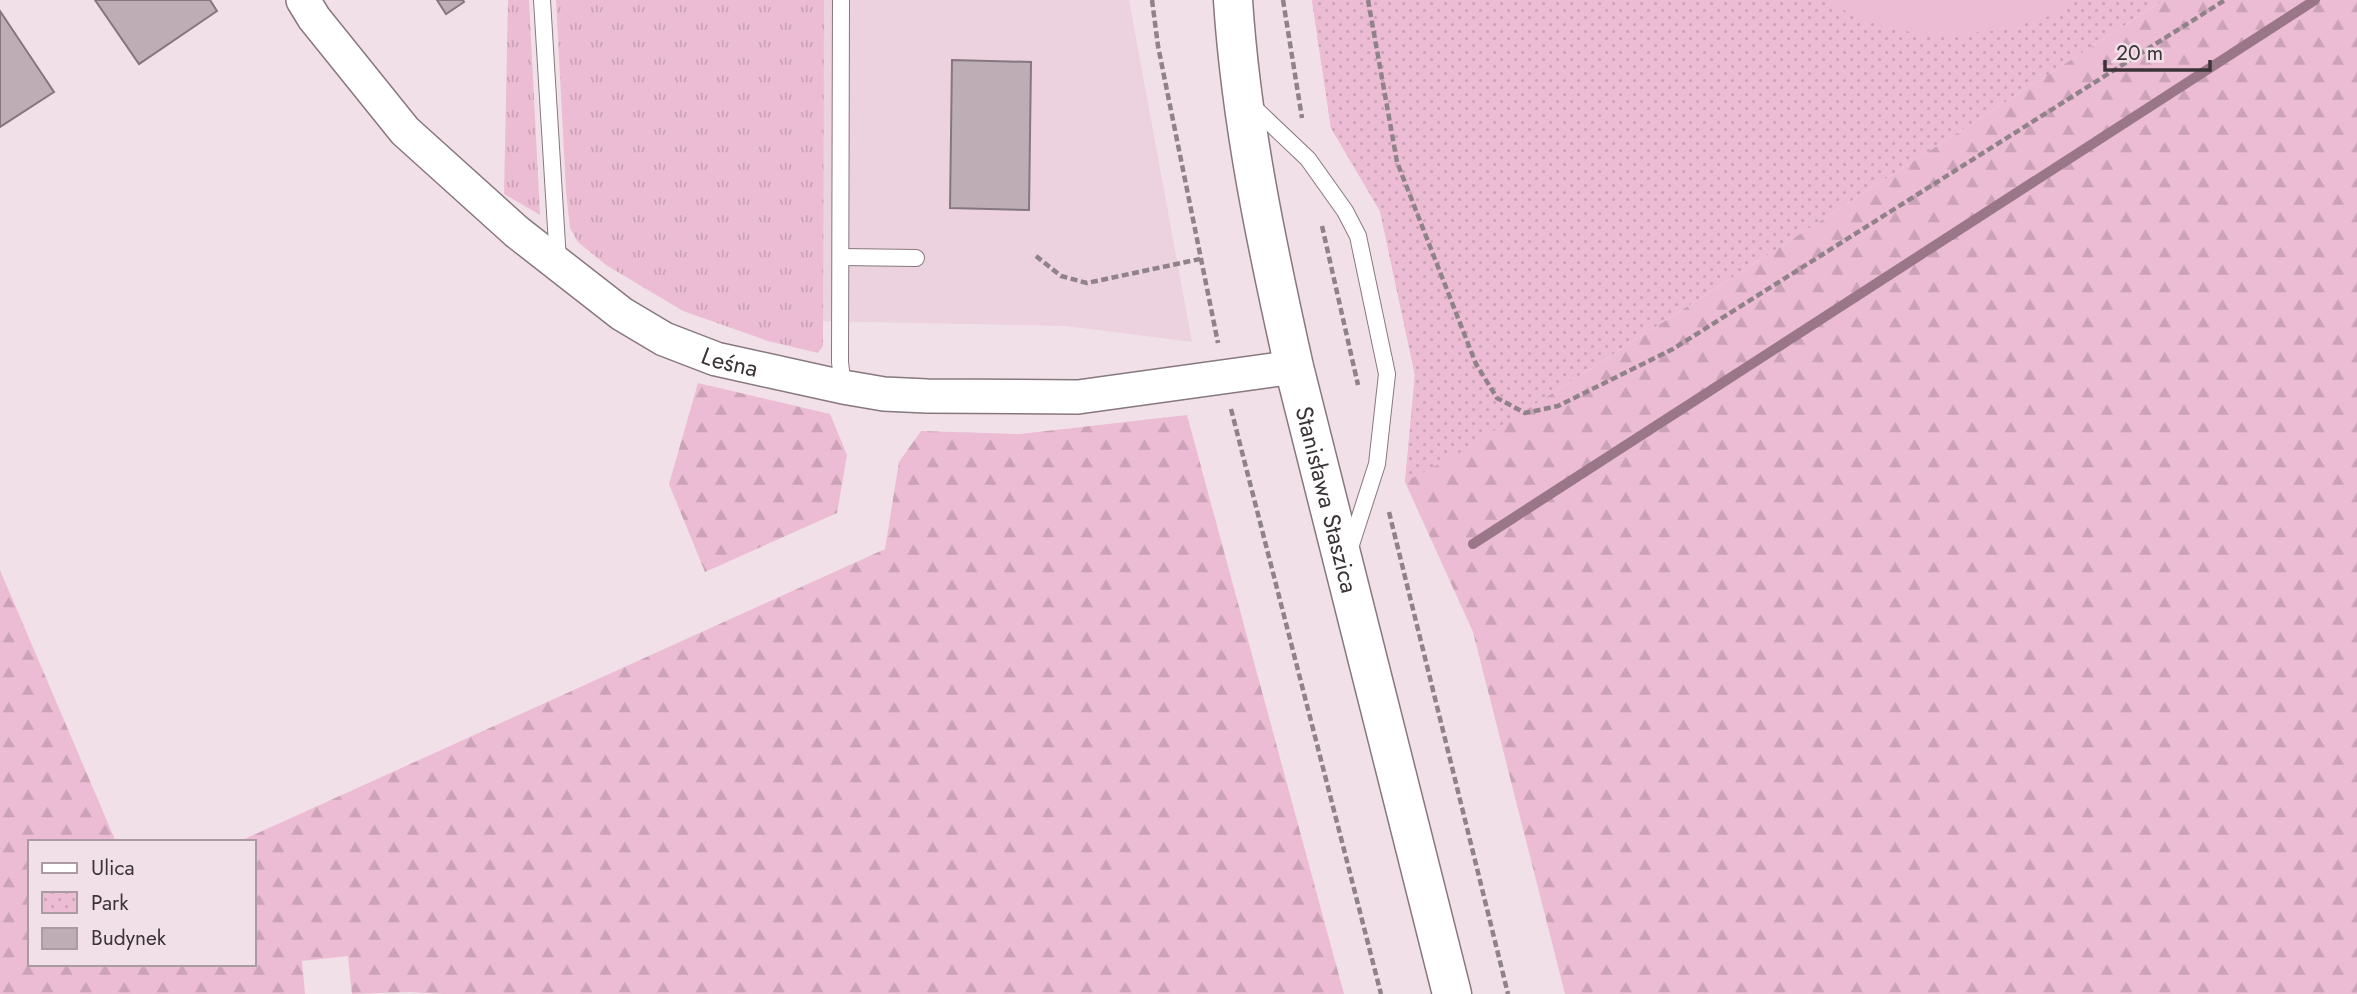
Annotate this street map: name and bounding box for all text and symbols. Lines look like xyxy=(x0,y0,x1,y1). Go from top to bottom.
scale bar xyxy=(2105,28,2210,72)
text: 20 m xyxy=(2116,38,2163,68)
street label: Leśna xyxy=(696,338,761,385)
street label: Stanisława Staszica xyxy=(1287,402,1368,597)
legend xyxy=(28,840,256,966)
text: Ulica xyxy=(91,853,135,883)
text: Park xyxy=(91,888,129,918)
text: Budynek xyxy=(91,923,167,953)

